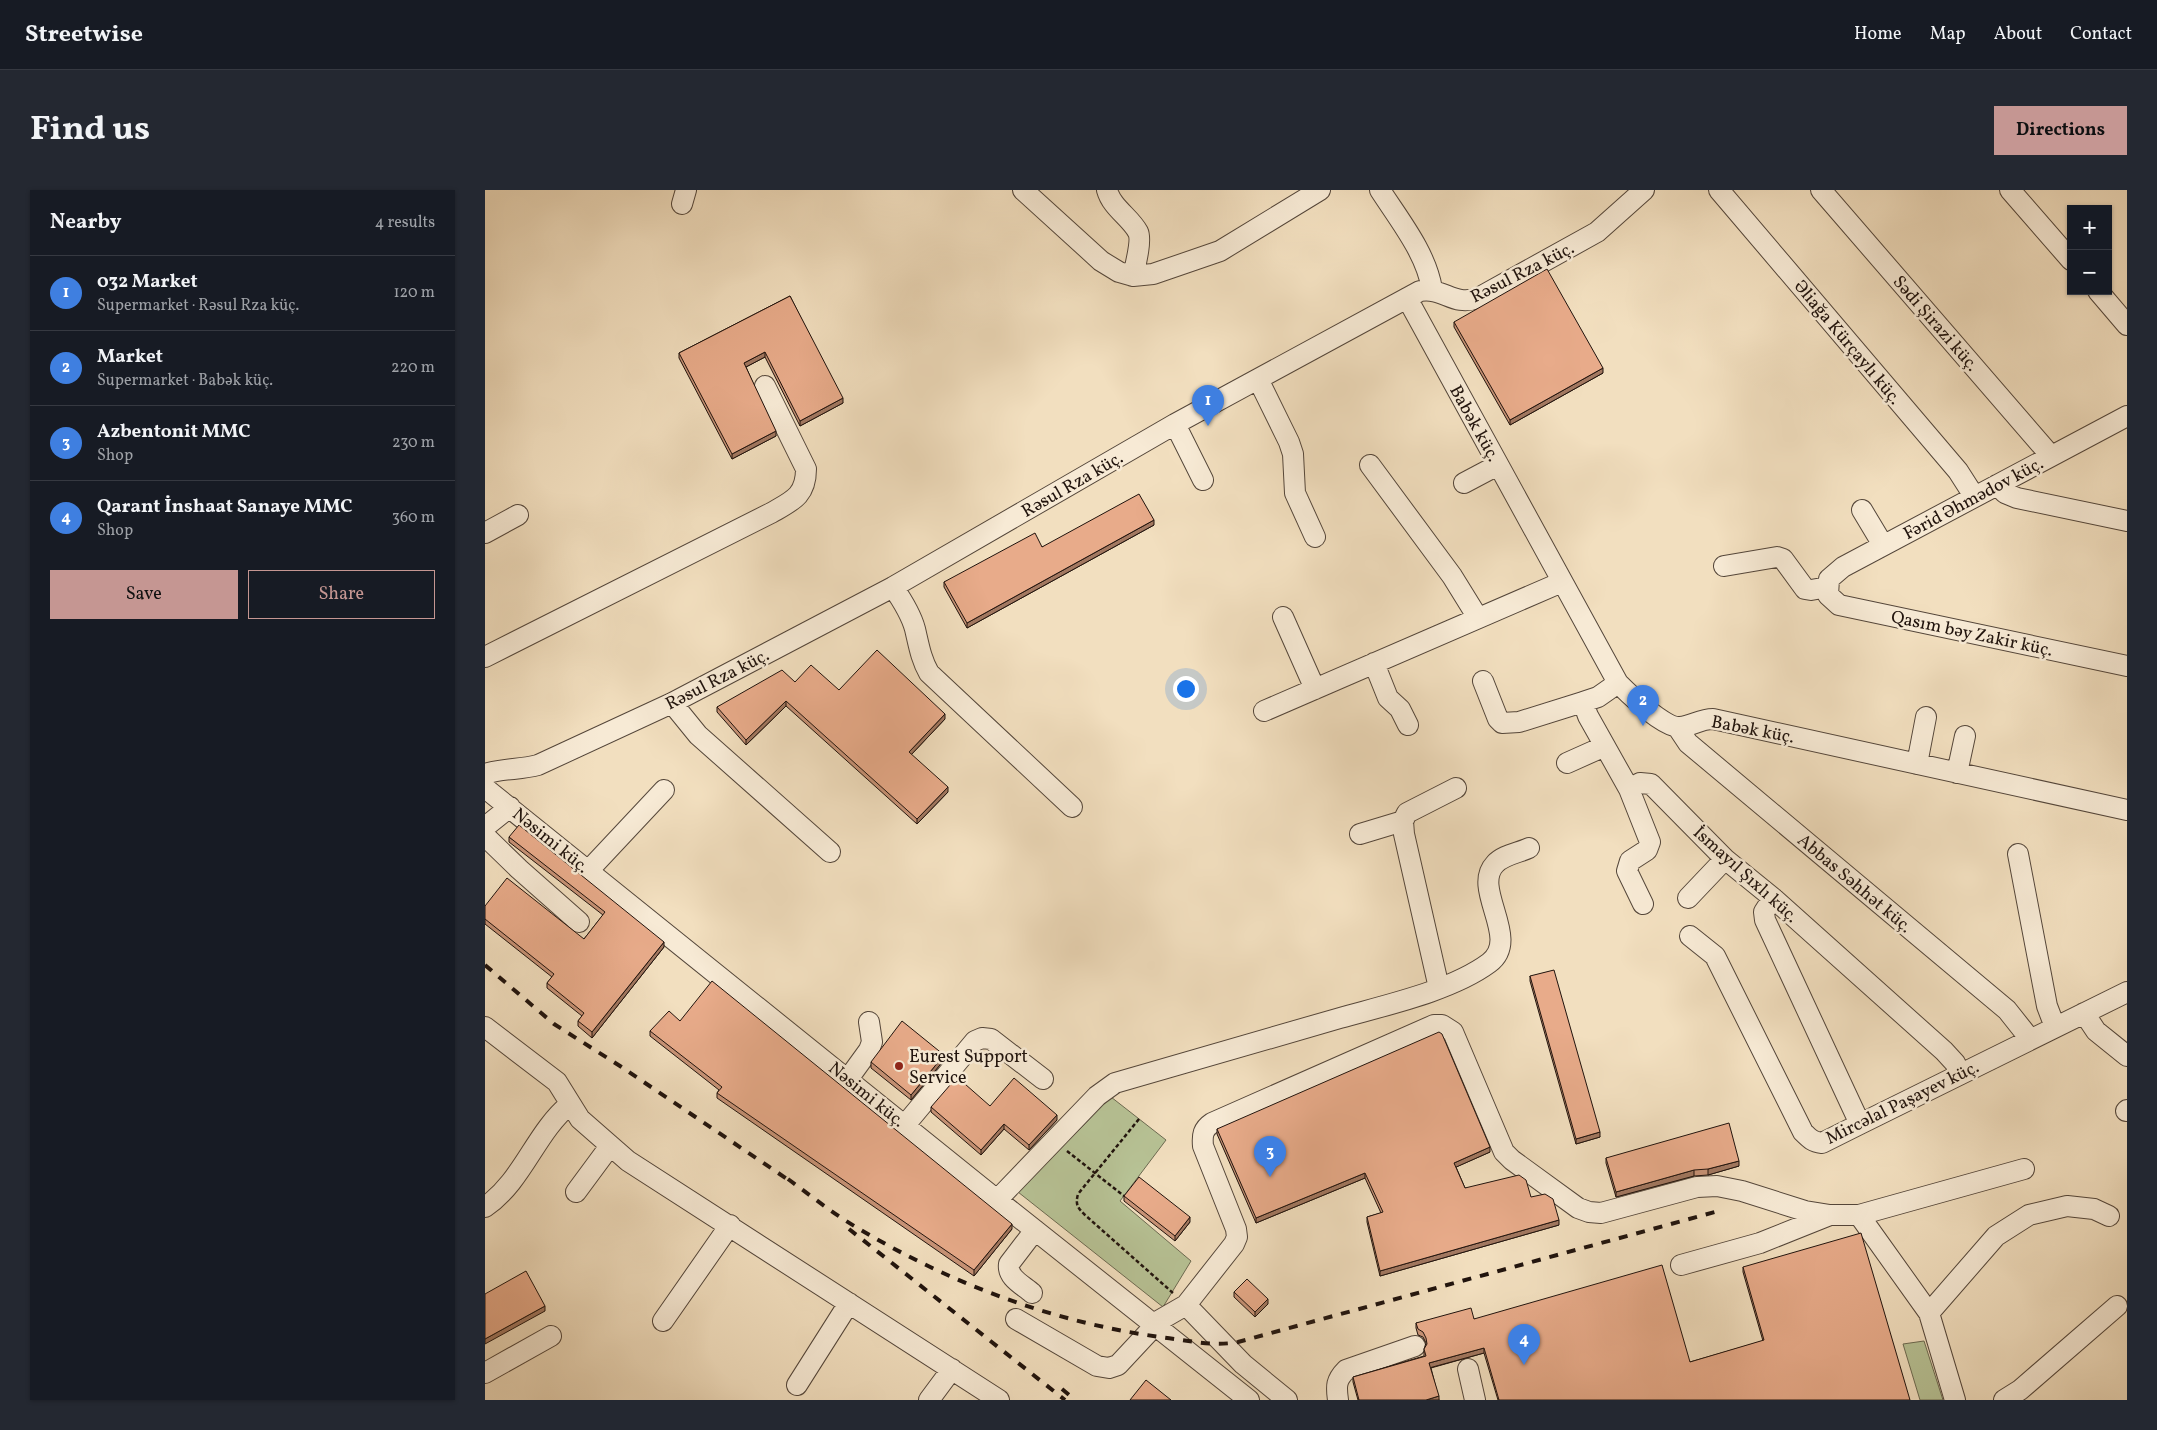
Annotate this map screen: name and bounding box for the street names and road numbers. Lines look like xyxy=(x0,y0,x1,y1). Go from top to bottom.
street label: Rəsul Rza küç. xyxy=(1466,236,1579,310)
street label: Sədi Şirazi küç. xyxy=(1886,271,1984,377)
street label: Əliağa Kürçaylı küç. xyxy=(1787,275,1906,411)
street label: Babək küç. xyxy=(1442,381,1505,467)
street label: Rəsul Rza küç. xyxy=(1017,446,1128,524)
street label: Fərid Əhmədov küç. xyxy=(1899,452,2048,547)
street label: Qasım bəy Zakir küç. xyxy=(1889,605,2055,664)
street label: Rəsul Rza küç. xyxy=(661,643,774,717)
street label: Babək küç. xyxy=(1709,710,1796,751)
street label: Nəsimi küç. xyxy=(506,802,594,880)
street label: İsmayıl Şıxlı küç. xyxy=(1687,821,1803,929)
street label: Abbas Səhhət küç. xyxy=(1791,829,1917,940)
street label: Mircəlal Paşayev küç. xyxy=(1822,1055,1984,1151)
street label: Nəsimi küç. xyxy=(822,1056,910,1134)

